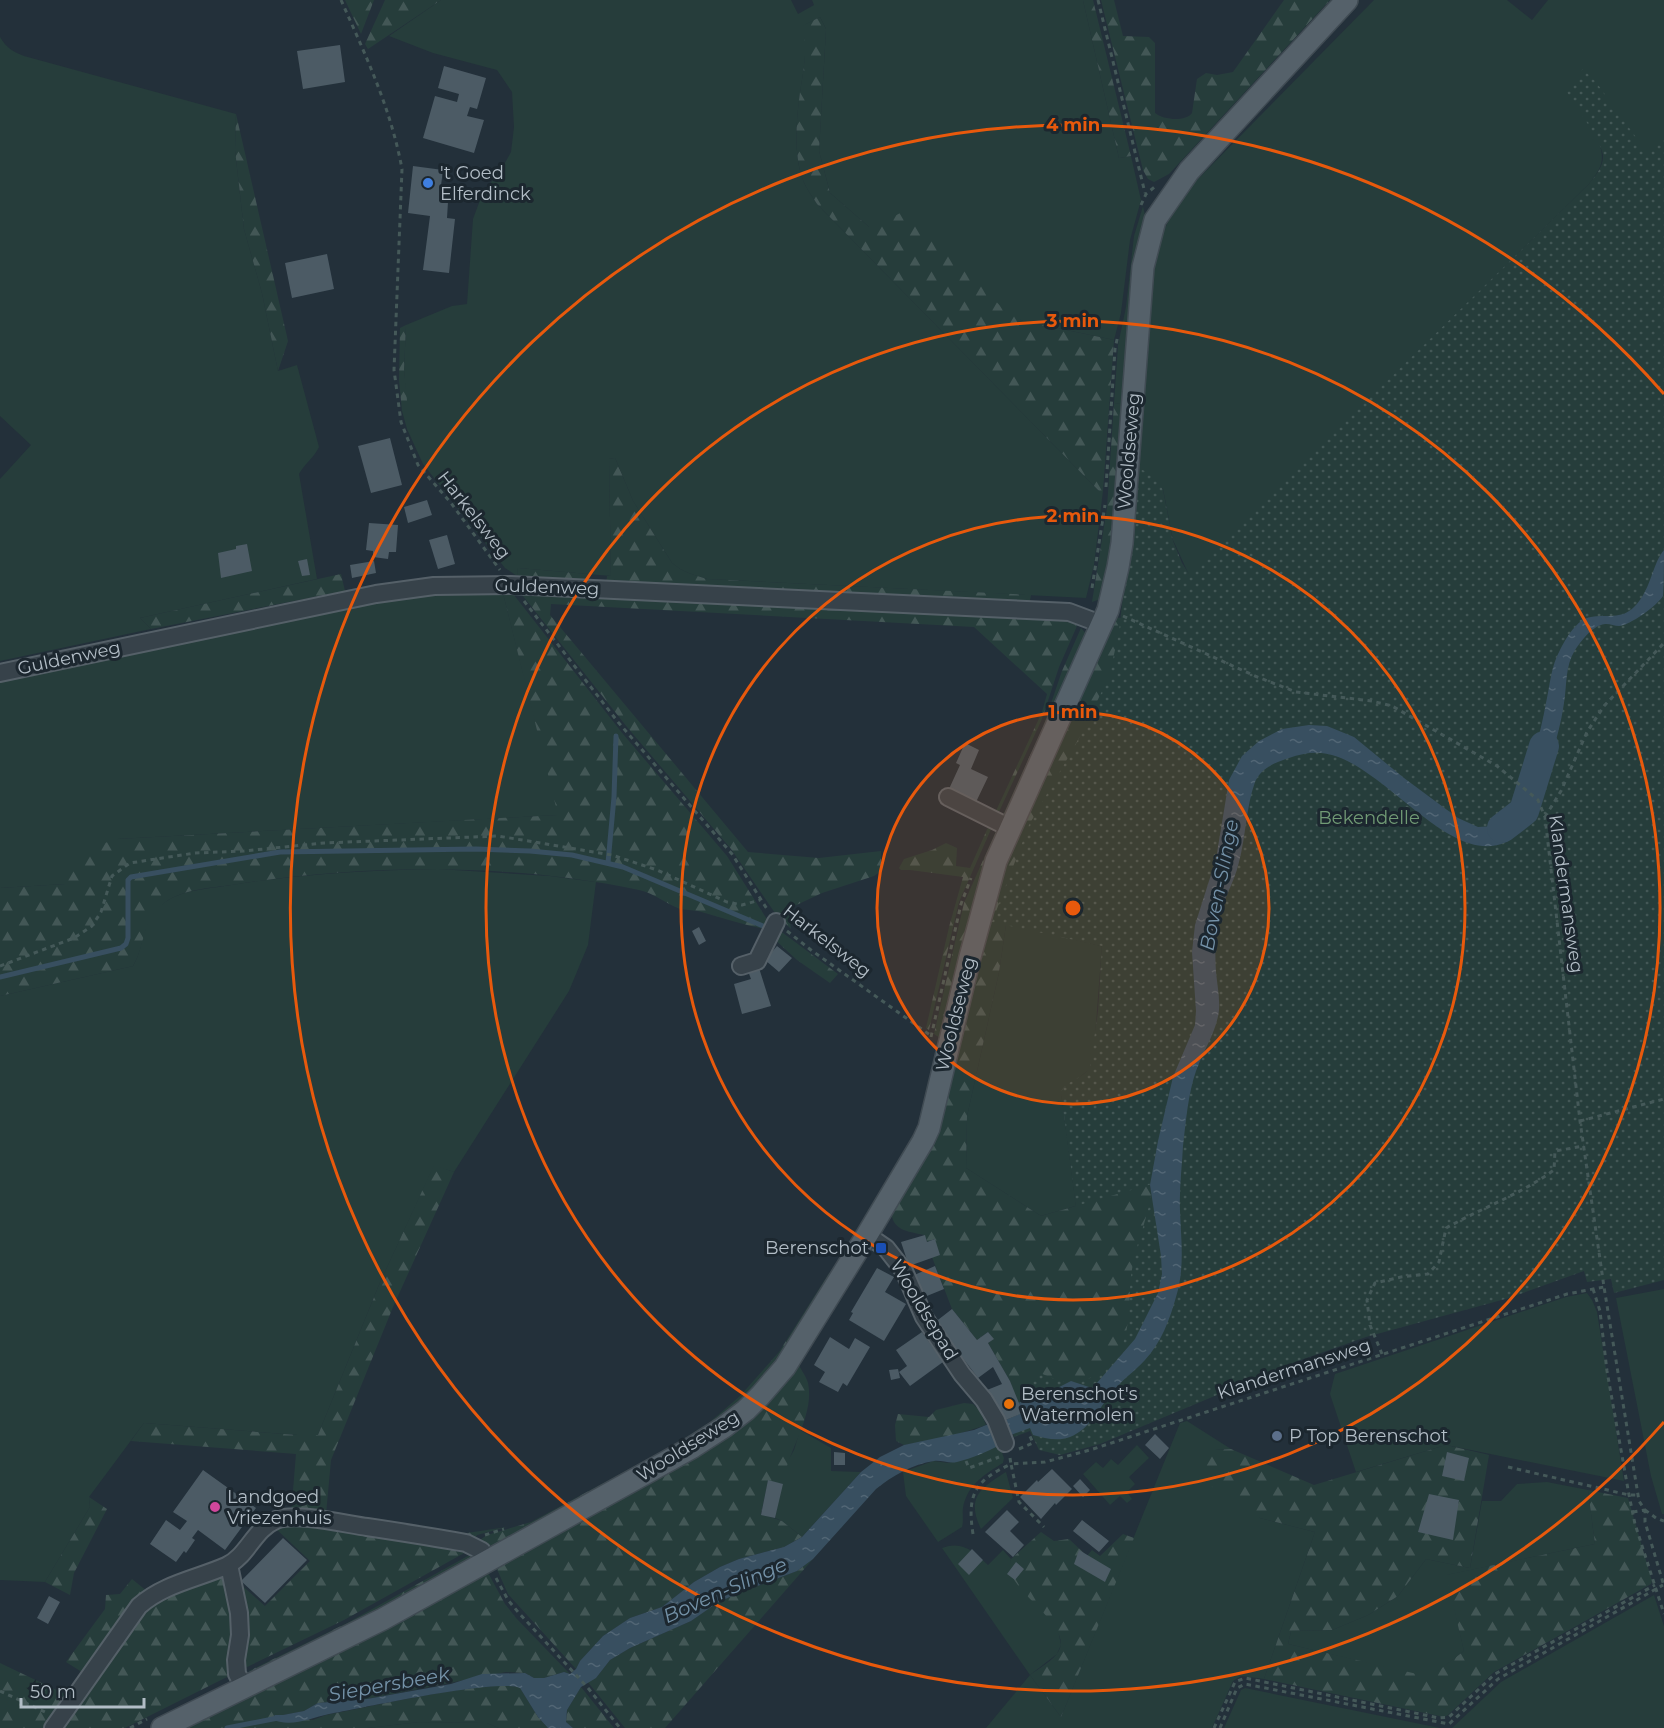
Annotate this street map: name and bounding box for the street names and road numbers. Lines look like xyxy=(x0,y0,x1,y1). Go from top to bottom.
street label: Wooldseweg xyxy=(1113,392,1145,510)
street label: Harkelsweg xyxy=(433,467,515,563)
street label: Guldenweg xyxy=(494,574,600,600)
street label: Guldenweg xyxy=(16,636,122,680)
street label: Klandermansweg xyxy=(1544,813,1588,975)
street label: Harkelsweg xyxy=(779,900,875,982)
street label: Wooldseweg xyxy=(931,955,981,1073)
street label: Wooldsepad xyxy=(885,1256,963,1364)
street label: Klandermansweg xyxy=(1215,1334,1373,1404)
street label: Wooldseweg xyxy=(633,1406,743,1486)

